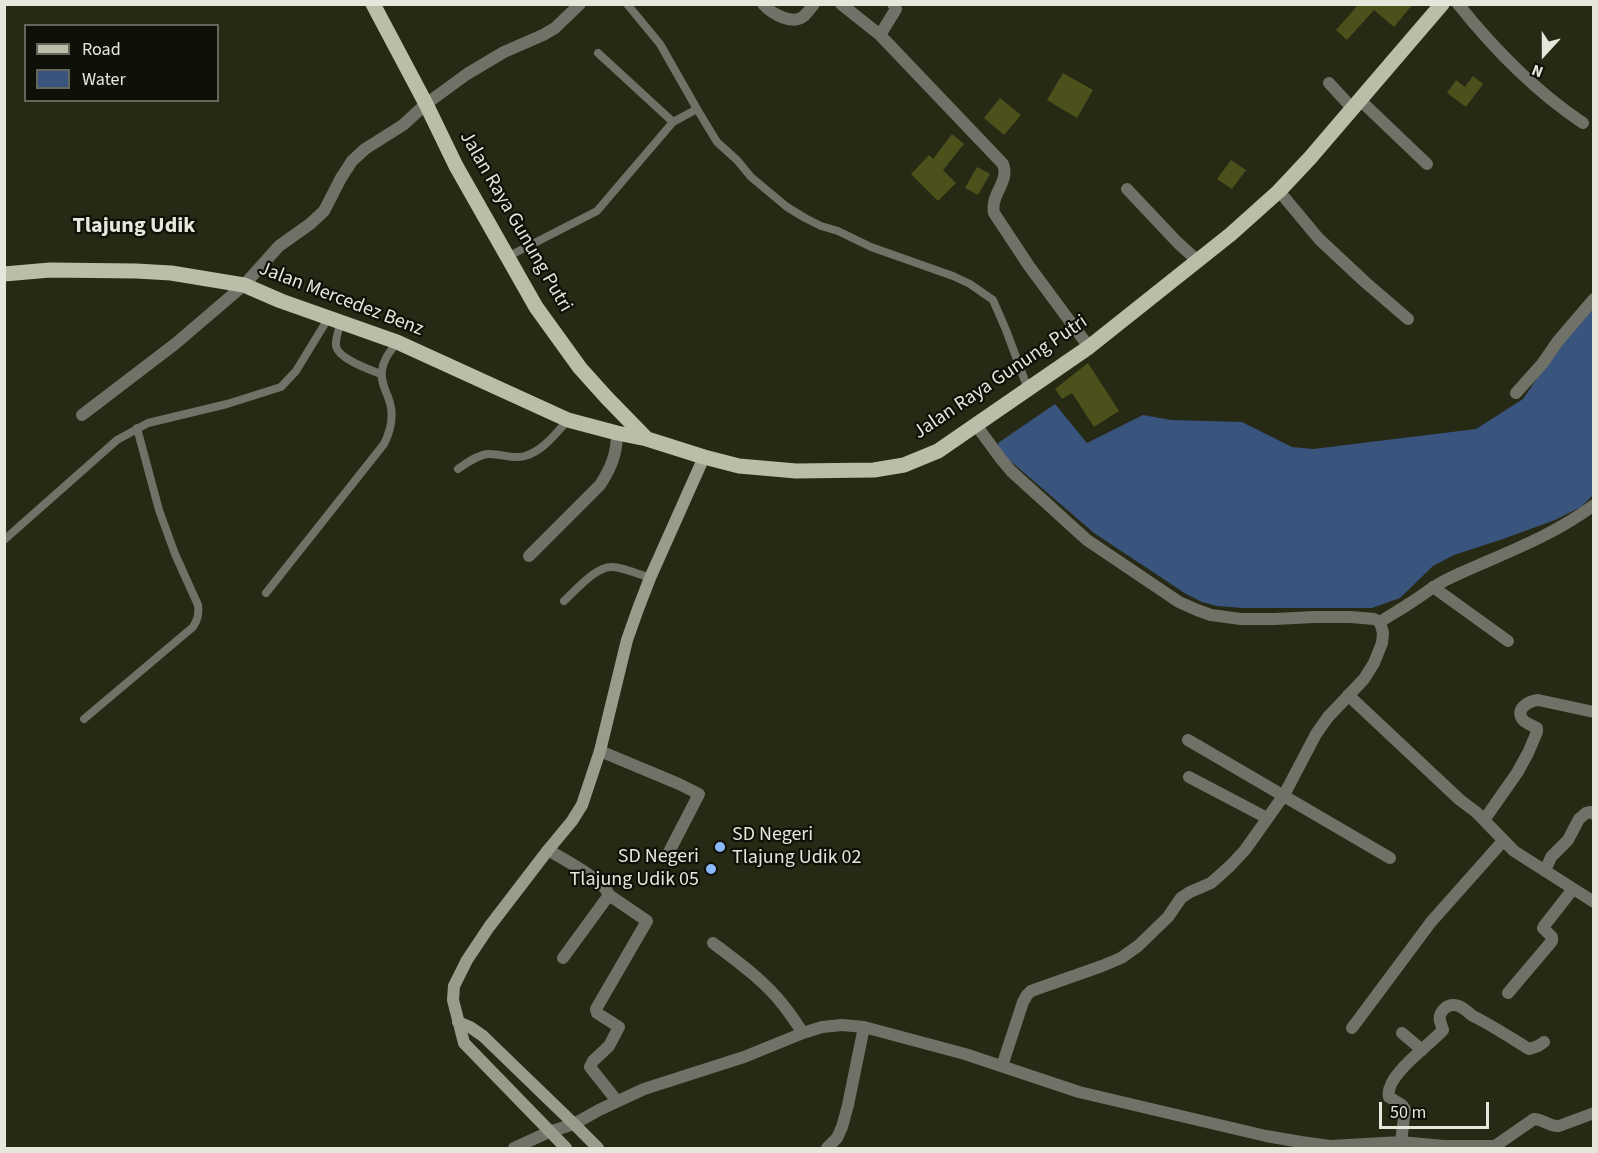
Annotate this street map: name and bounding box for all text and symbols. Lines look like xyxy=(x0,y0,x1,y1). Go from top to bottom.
legend xyxy=(24,24,219,102)
north arrow xyxy=(1514,24,1574,84)
text: Road xyxy=(82,37,121,62)
text: N xyxy=(1529,59,1546,83)
text: Water xyxy=(82,67,126,92)
street label: Jalan Raya Gunung Putri xyxy=(453,127,577,317)
district label: Tlajung Udik xyxy=(73,214,195,240)
street label: Jalan Mercedez Benz xyxy=(255,258,427,342)
street label: Jalan Raya Gunung Putri xyxy=(909,311,1093,445)
place label: SD Negeri Tlajung Udik 02 xyxy=(732,824,861,871)
marker: SD Negeri Tlajung Udik 02 xyxy=(713,840,727,854)
place label: SD Negeri Tlajung Udik 05 xyxy=(570,846,699,893)
marker: SD Negeri Tlajung Udik 05 xyxy=(704,862,718,876)
scale bar xyxy=(1382,1090,1492,1128)
text: 50 m xyxy=(1390,1100,1426,1125)

